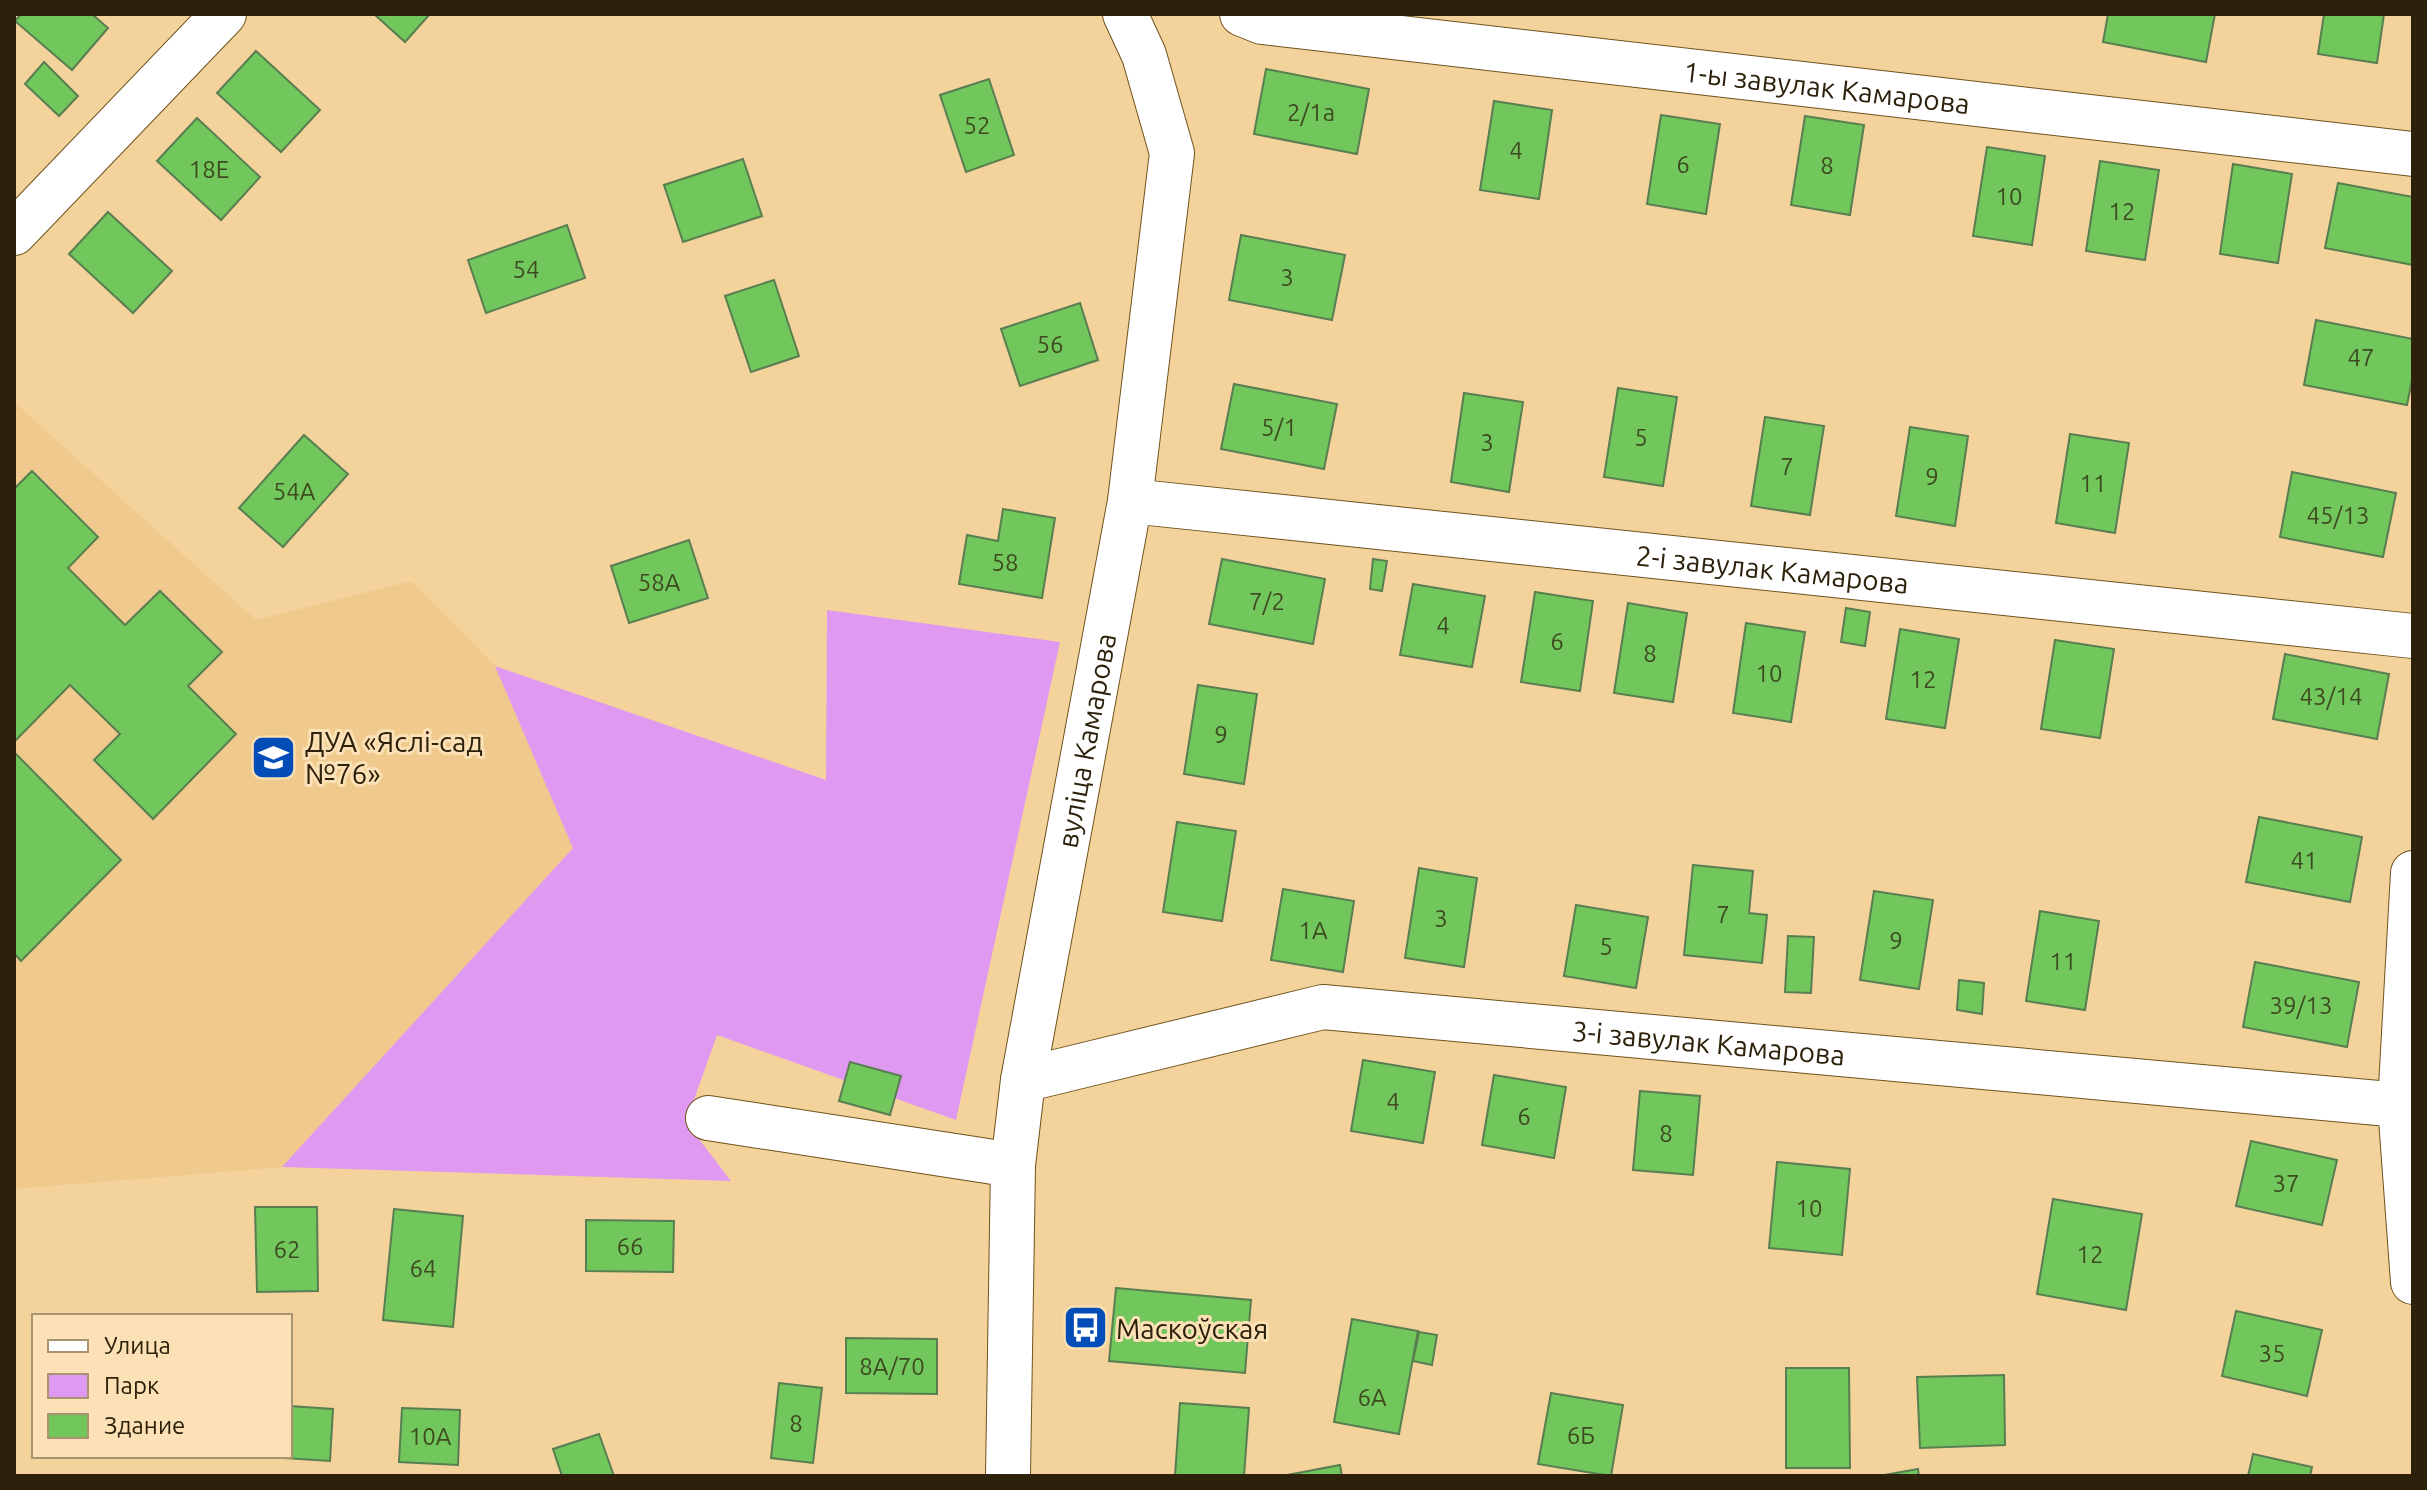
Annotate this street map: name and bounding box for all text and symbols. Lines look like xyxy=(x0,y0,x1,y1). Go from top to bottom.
street label: 1-ы завулак Камарова xyxy=(1682,55,1972,119)
house number: 2/1а xyxy=(1287,99,1335,126)
house number: 52 xyxy=(963,112,991,139)
house number: 4 xyxy=(1509,137,1523,164)
house number: 6 xyxy=(1676,151,1690,178)
house number: 8 xyxy=(1820,152,1834,179)
house number: 18Е xyxy=(189,156,229,183)
house number: 10 xyxy=(1995,183,2023,210)
house number: 12 xyxy=(2108,198,2136,225)
house number: 54 xyxy=(512,256,540,283)
house number: 3 xyxy=(1280,264,1294,291)
house number: 56 xyxy=(1036,331,1064,358)
house number: 47 xyxy=(2347,344,2375,371)
house number: 5/1 xyxy=(1261,414,1297,441)
house number: 5 xyxy=(1634,424,1648,451)
house number: 3 xyxy=(1480,429,1494,456)
house number: 7 xyxy=(1780,453,1794,480)
house number: 9 xyxy=(1925,463,1939,490)
house number: 11 xyxy=(2079,470,2107,497)
house number: 54А xyxy=(273,478,316,505)
house number: 45/13 xyxy=(2307,502,2369,529)
street label: 2-і завулак Камарова xyxy=(1635,539,1910,598)
house number: 58 xyxy=(991,549,1019,576)
house number: 58А xyxy=(638,569,681,596)
house number: 7/2 xyxy=(1249,588,1285,615)
house number: 4 xyxy=(1436,612,1450,639)
house number: 6 xyxy=(1550,628,1564,655)
street label: вуліца Камарова xyxy=(1051,631,1121,850)
house number: 8 xyxy=(1643,640,1657,667)
house number: 10 xyxy=(1755,660,1783,687)
house number: 12 xyxy=(1909,666,1937,693)
house number: 43/14 xyxy=(2300,683,2362,710)
house number: 9 xyxy=(1214,721,1228,748)
place label: ДУА «Яслі-сад №76» xyxy=(305,726,483,789)
school or university icon: ДУА «Яслі-сад №76» xyxy=(250,733,298,781)
house number: 41 xyxy=(2290,847,2318,874)
house number: 7 xyxy=(1716,901,1730,928)
house number: 3 xyxy=(1434,905,1448,932)
house number: 1А xyxy=(1298,917,1328,944)
house number: 9 xyxy=(1889,927,1903,954)
house number: 5 xyxy=(1599,933,1613,960)
house number: 11 xyxy=(2049,948,2077,975)
house number: 39/13 xyxy=(2270,992,2332,1019)
street label: 3-і завулак Камарова xyxy=(1571,1014,1846,1070)
house number: 4 xyxy=(1386,1088,1400,1115)
house number: 6 xyxy=(1517,1103,1531,1130)
house number: 8 xyxy=(1659,1120,1673,1147)
house number: 37 xyxy=(2272,1170,2300,1197)
house number: 10 xyxy=(1795,1195,1823,1222)
house number: 66 xyxy=(616,1233,644,1260)
house number: 62 xyxy=(273,1236,301,1263)
house number: 12 xyxy=(2076,1241,2104,1268)
house number: 64 xyxy=(409,1255,437,1282)
bus stop icon: Маскоўская xyxy=(1061,1304,1109,1352)
place label: Маскоўская xyxy=(1116,1313,1268,1344)
legend xyxy=(32,1314,292,1458)
text: Улица xyxy=(104,1332,171,1359)
house number: 35 xyxy=(2258,1340,2286,1367)
house number: 8А/70 xyxy=(859,1353,925,1380)
text: Парк xyxy=(104,1372,159,1399)
house number: 6А xyxy=(1357,1384,1387,1411)
house number: 8 xyxy=(789,1410,803,1437)
text: Здание xyxy=(104,1412,185,1439)
house number: 6Б xyxy=(1567,1422,1595,1449)
house number: 10А xyxy=(409,1423,452,1450)

